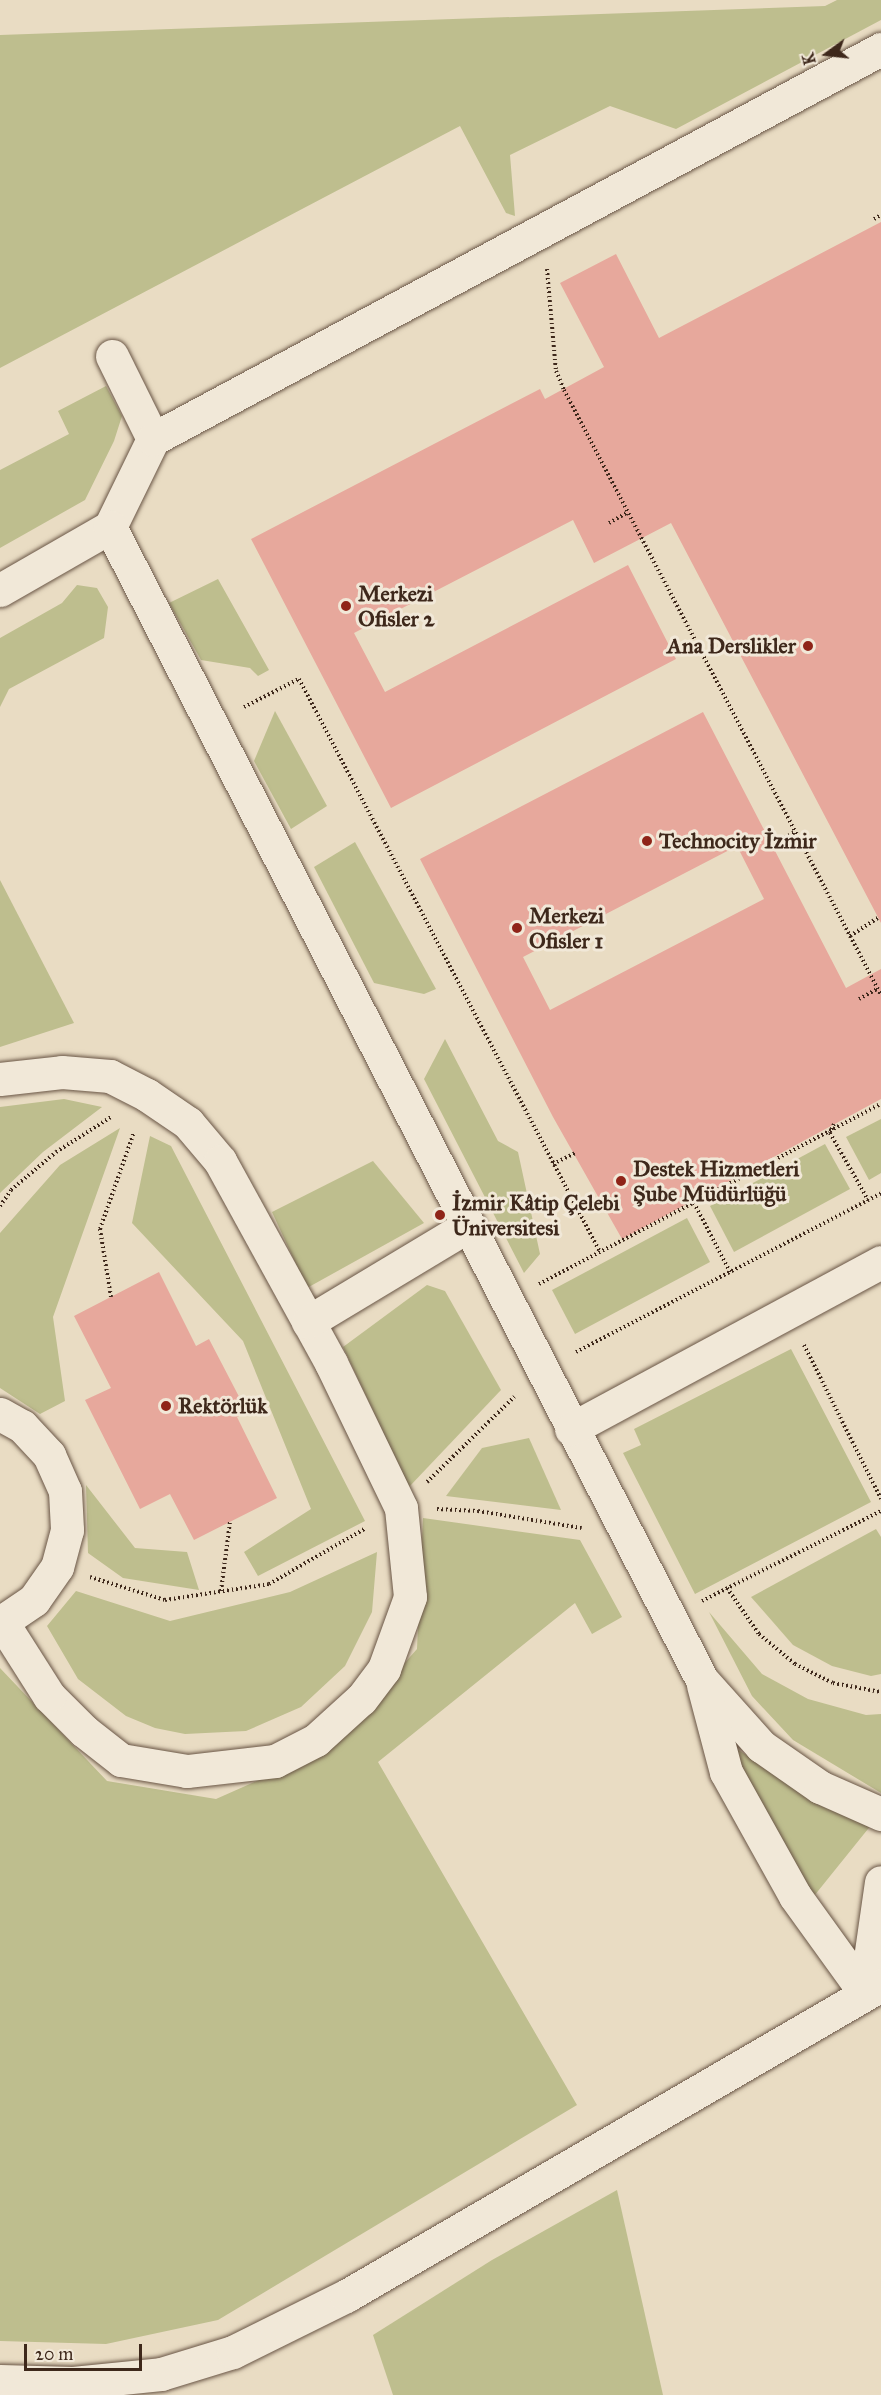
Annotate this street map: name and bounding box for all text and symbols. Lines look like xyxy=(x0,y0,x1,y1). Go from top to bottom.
north arrow xyxy=(797,24,857,84)
text: K xyxy=(798,51,820,67)
place label: Merkezi Ofisler 2 xyxy=(358,580,434,632)
marker: Merkezi Ofisler 2 xyxy=(339,599,353,613)
place label: Ana Derslikler xyxy=(667,633,796,659)
marker: Ana Derslikler xyxy=(801,639,815,653)
place label: Technocity İzmir xyxy=(659,828,817,854)
marker: Technocity İzmir xyxy=(640,834,654,848)
place label: Merkezi Ofisler 1 xyxy=(529,902,604,954)
marker: Merkezi Ofisler 1 xyxy=(510,921,524,935)
place label: Destek Hizmetleri Şube Müdürlüğü xyxy=(633,1155,799,1206)
marker: Destek Hizmetleri Şube Müdürlüğü xyxy=(614,1174,628,1188)
place label: İzmir Kâtip Çelebi Üniversitesi xyxy=(452,1189,619,1240)
marker: İzmir Kâtip Çelebi Üniversitesi xyxy=(433,1208,447,1222)
place label: Rektörlük xyxy=(178,1393,267,1419)
marker: Rektörlük xyxy=(159,1399,173,1413)
scale bar xyxy=(27,2332,146,2370)
text: 20 m xyxy=(35,2343,73,2365)

